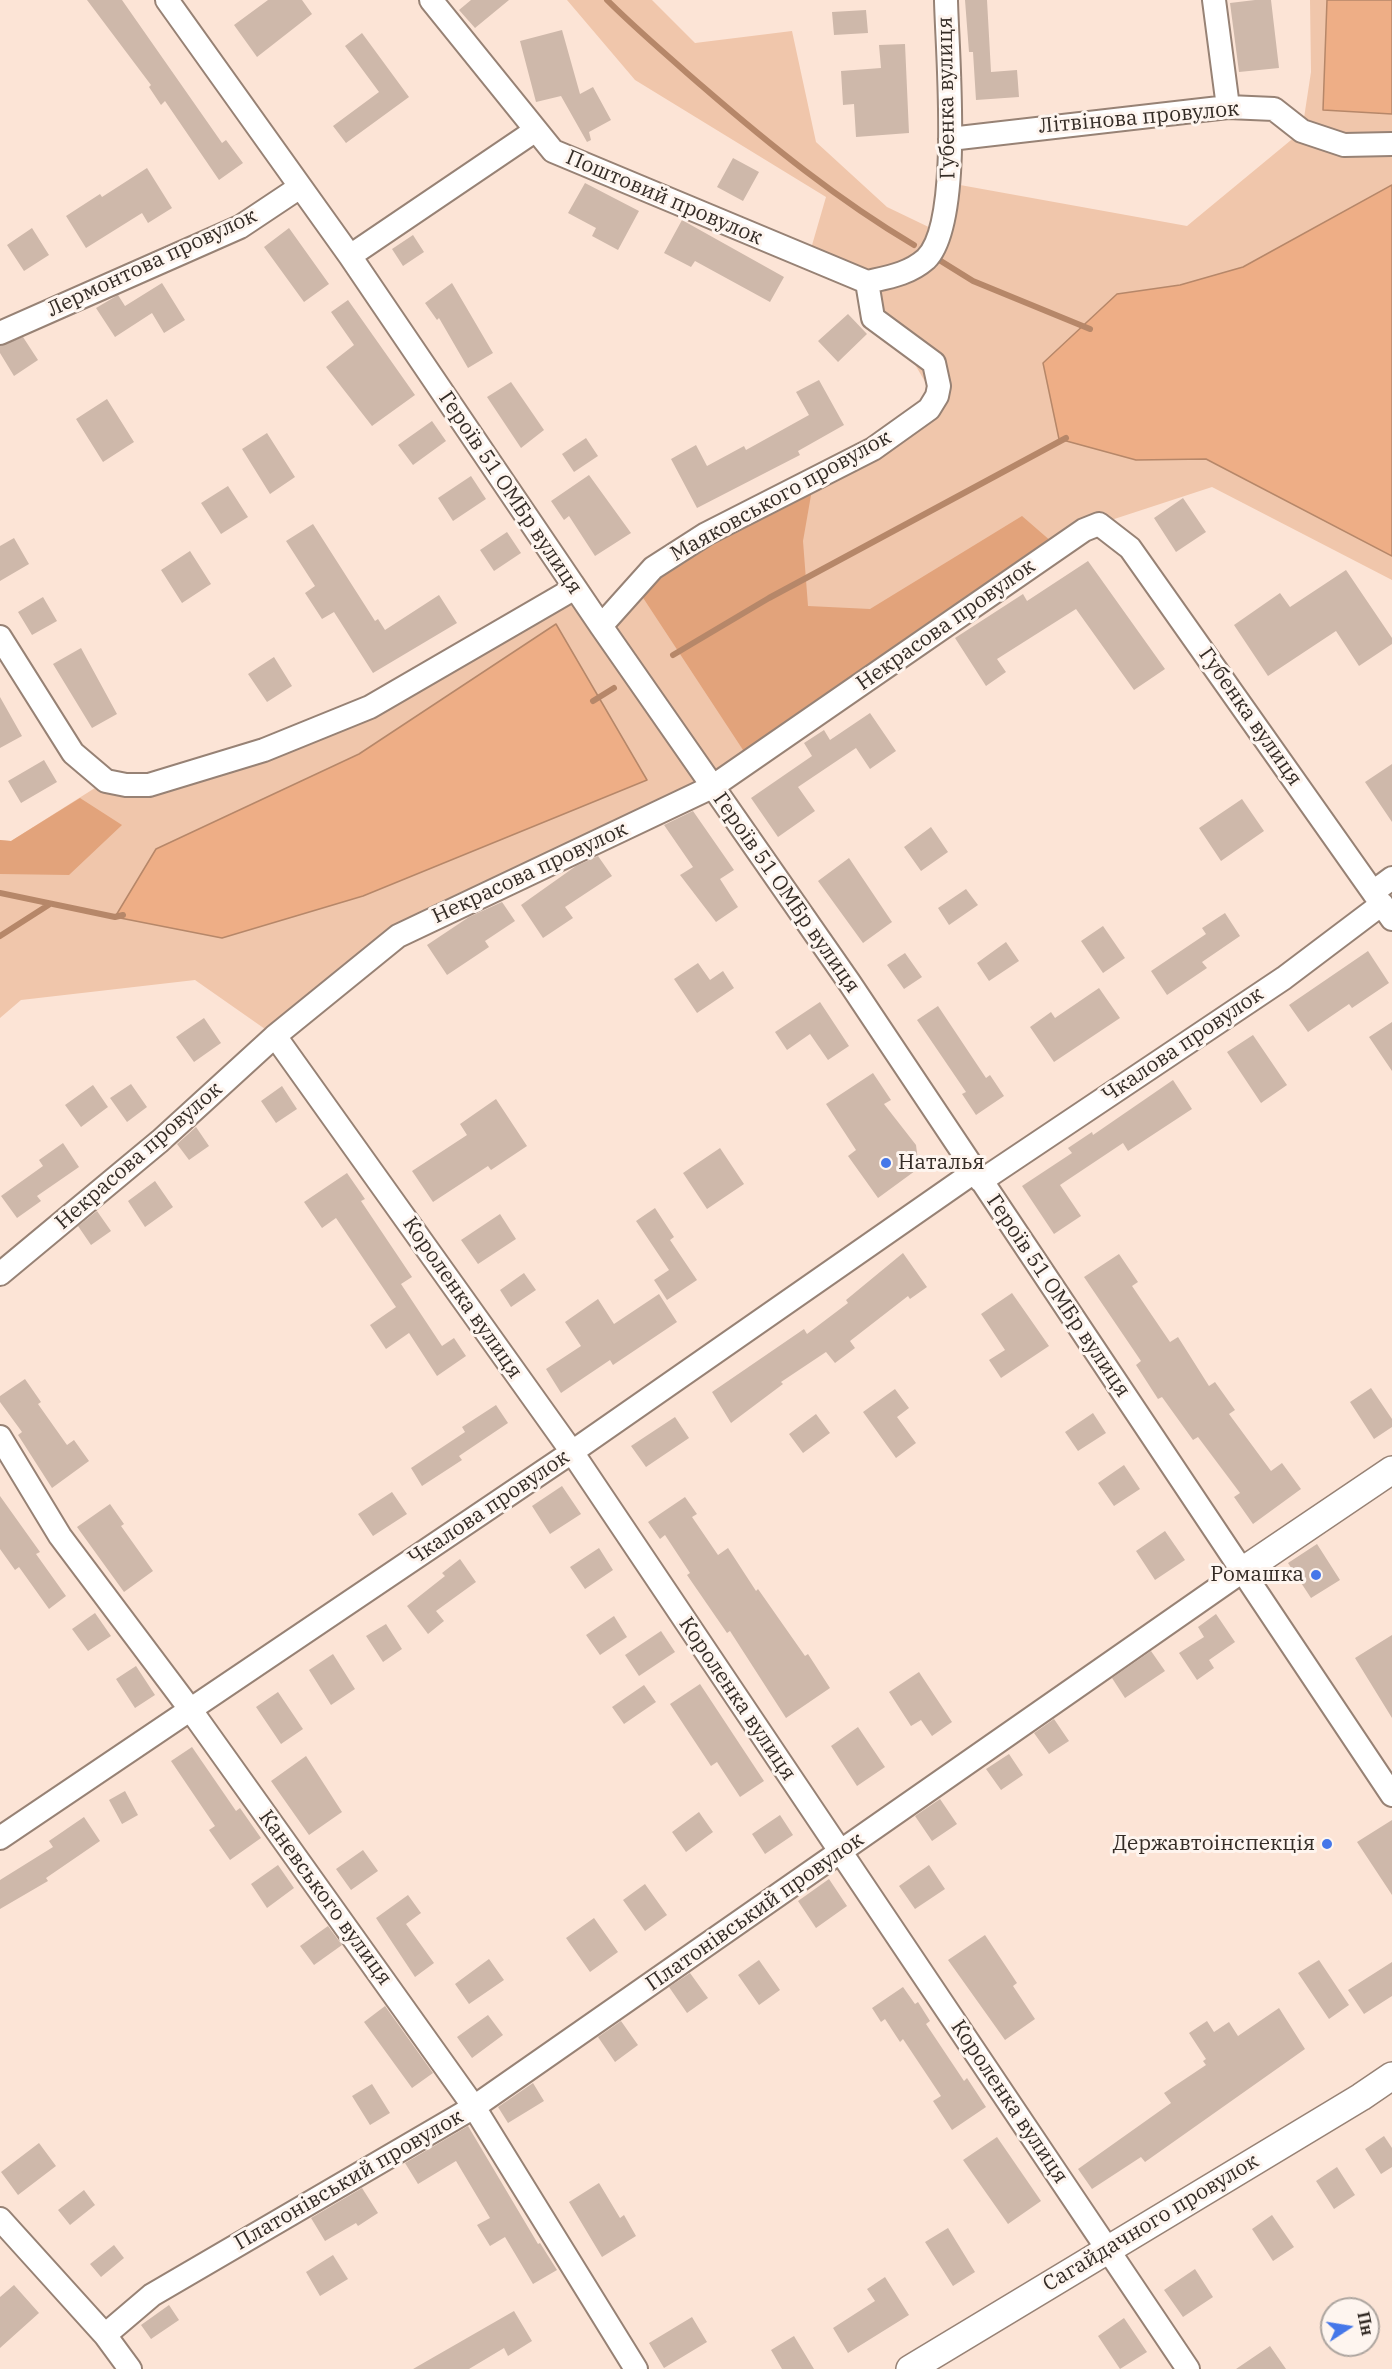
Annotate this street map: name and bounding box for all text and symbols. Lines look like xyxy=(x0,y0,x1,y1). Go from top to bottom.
street label: Губенка вулиця xyxy=(933,16,961,180)
street label: Літвінова провулок xyxy=(1038,97,1240,139)
street label: Поштовий провулок xyxy=(562,145,766,251)
street label: Лермонтова провулок xyxy=(43,203,261,323)
street label: Героїв 51 ОМБр вулиця xyxy=(433,387,587,599)
street label: Маяковського провулок xyxy=(666,425,896,567)
street label: Некрасова провулок xyxy=(852,554,1040,696)
street label: Губенка вулиця xyxy=(1193,643,1307,791)
street label: Героїв 51 ОМБр вулиця xyxy=(707,788,865,998)
street label: Некрасова провулок xyxy=(428,817,632,929)
street label: Чкалова провулок xyxy=(1098,982,1268,1108)
street label: Некрасова провулок xyxy=(51,1077,227,1235)
place label: Наталья xyxy=(898,1150,985,1176)
marker: Наталья xyxy=(879,1156,893,1170)
street label: Героїв 51 ОМБр вулиця xyxy=(981,1190,1135,1402)
street label: Короленка вулиця xyxy=(397,1212,527,1384)
street label: Чкалова провулок xyxy=(404,1445,574,1571)
place label: Ромашка xyxy=(1210,1562,1304,1588)
marker: Ромашка xyxy=(1309,1568,1323,1582)
street label: Короленка вулиця xyxy=(673,1613,801,1785)
street label: Каневського вулиця xyxy=(253,1806,397,1990)
street label: Платонівський провулок xyxy=(641,1827,869,1997)
place label: Державтоінспекція xyxy=(1113,1831,1315,1857)
marker: Державтоінспекція xyxy=(1320,1837,1334,1851)
street label: Короленка вулиця xyxy=(945,2016,1073,2188)
street label: Платонівський провулок xyxy=(230,2104,468,2256)
street label: Сагайдачного провулок xyxy=(1039,2149,1263,2297)
north arrow xyxy=(1320,2297,1380,2357)
text: Пн xyxy=(1353,2310,1378,2337)

